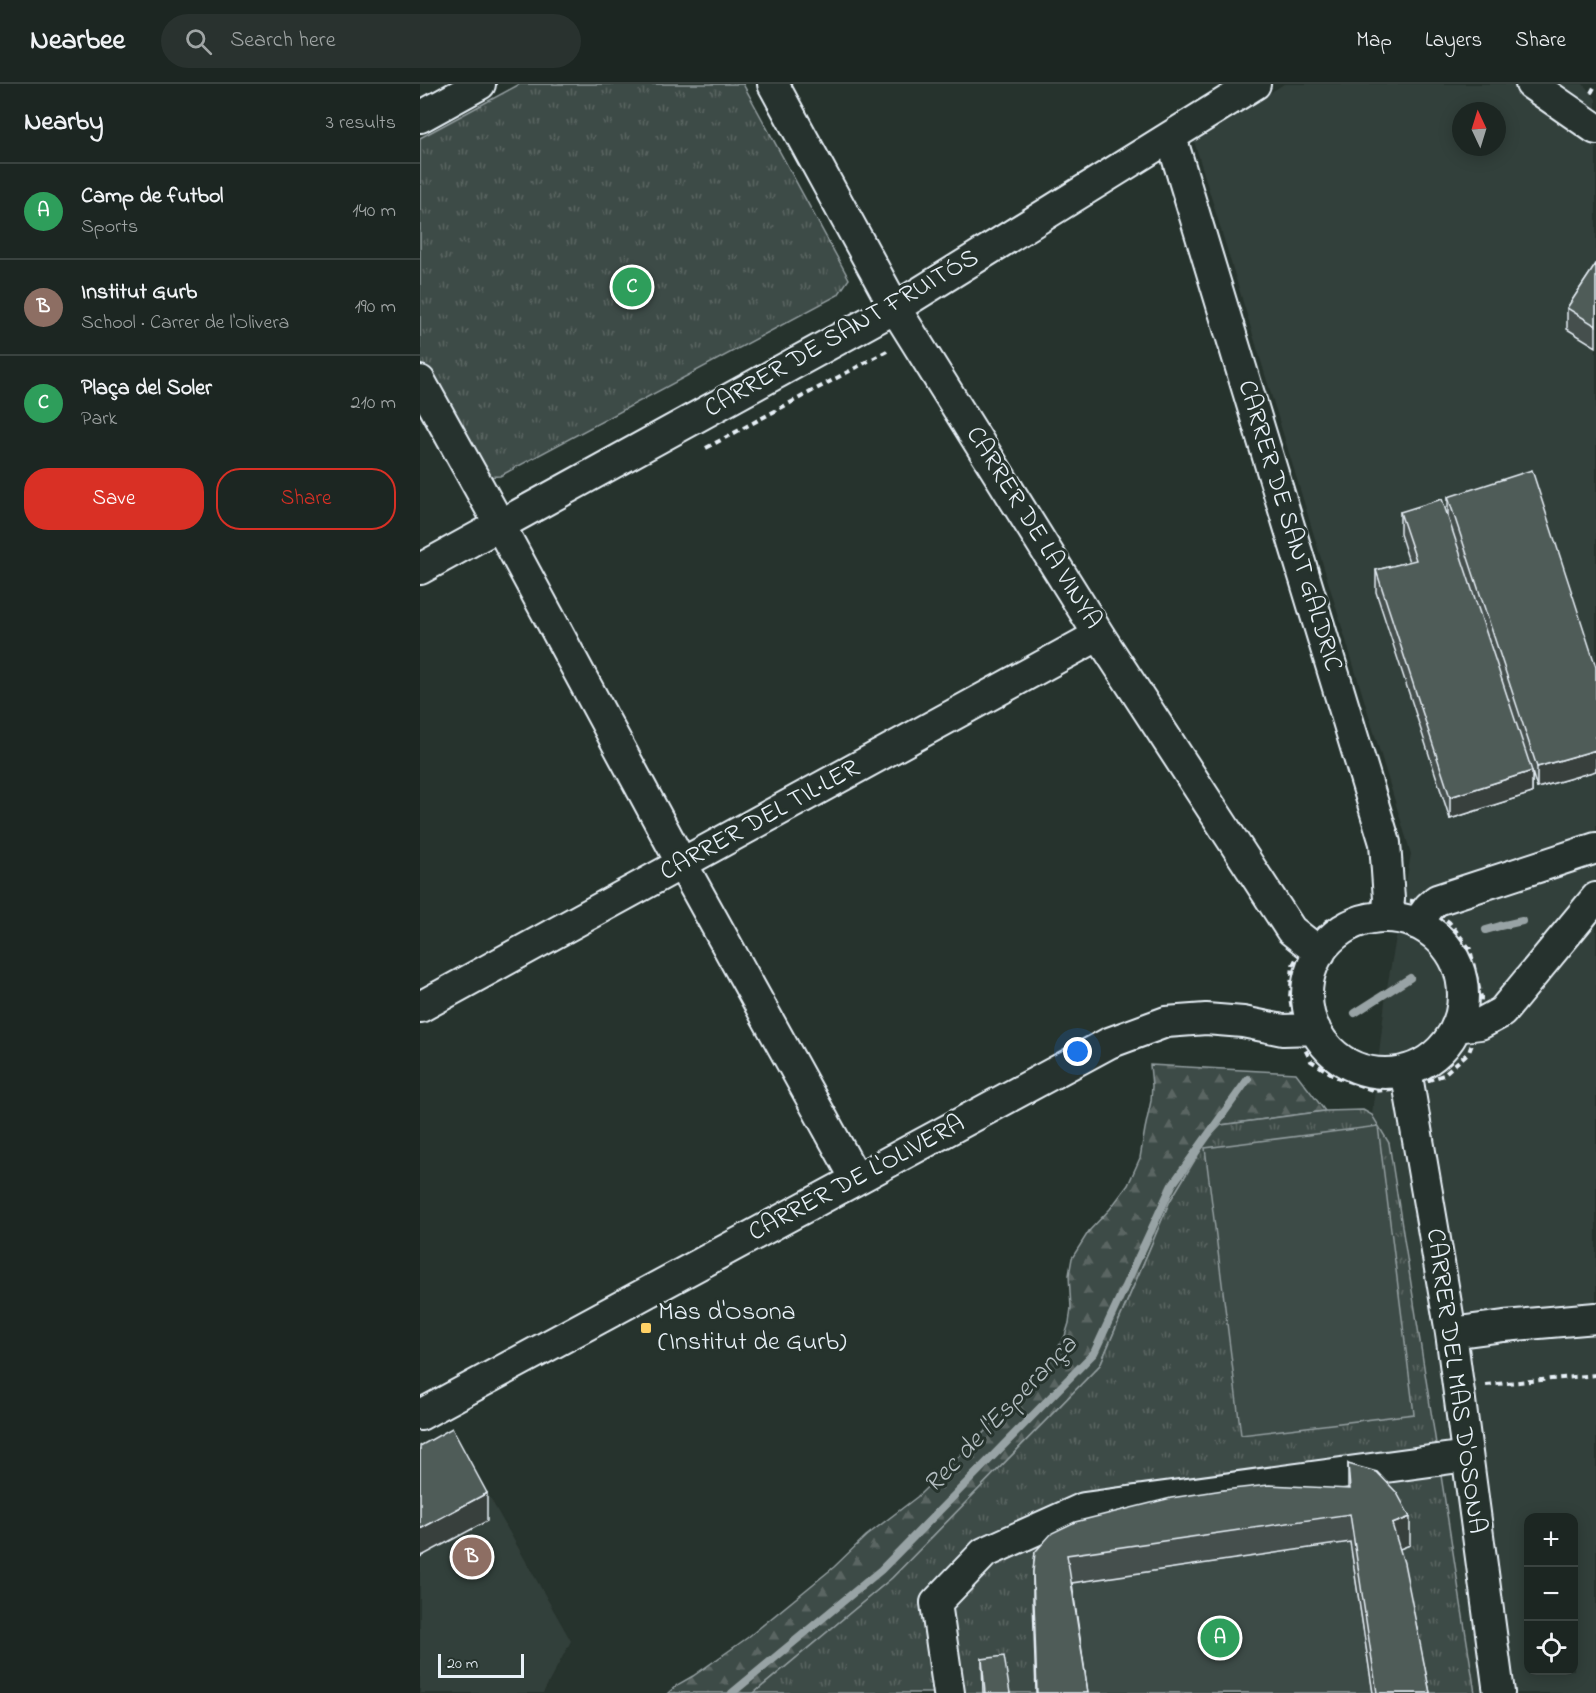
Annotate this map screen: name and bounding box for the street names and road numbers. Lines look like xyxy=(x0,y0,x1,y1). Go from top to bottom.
street label: CARRER DE SANT FRUITÓS xyxy=(698,240,986,428)
street label: CARRER DE SANT GALDRIC xyxy=(1227,376,1351,676)
street label: CARRER DE LA VINYA xyxy=(955,419,1111,637)
street label: CARRER DEL TIL·LER xyxy=(653,750,867,892)
street label: CARRER DE L'OLIVERA xyxy=(742,1106,972,1252)
street label: CARRER DEL MAS D'OSONA xyxy=(1415,1226,1495,1536)

